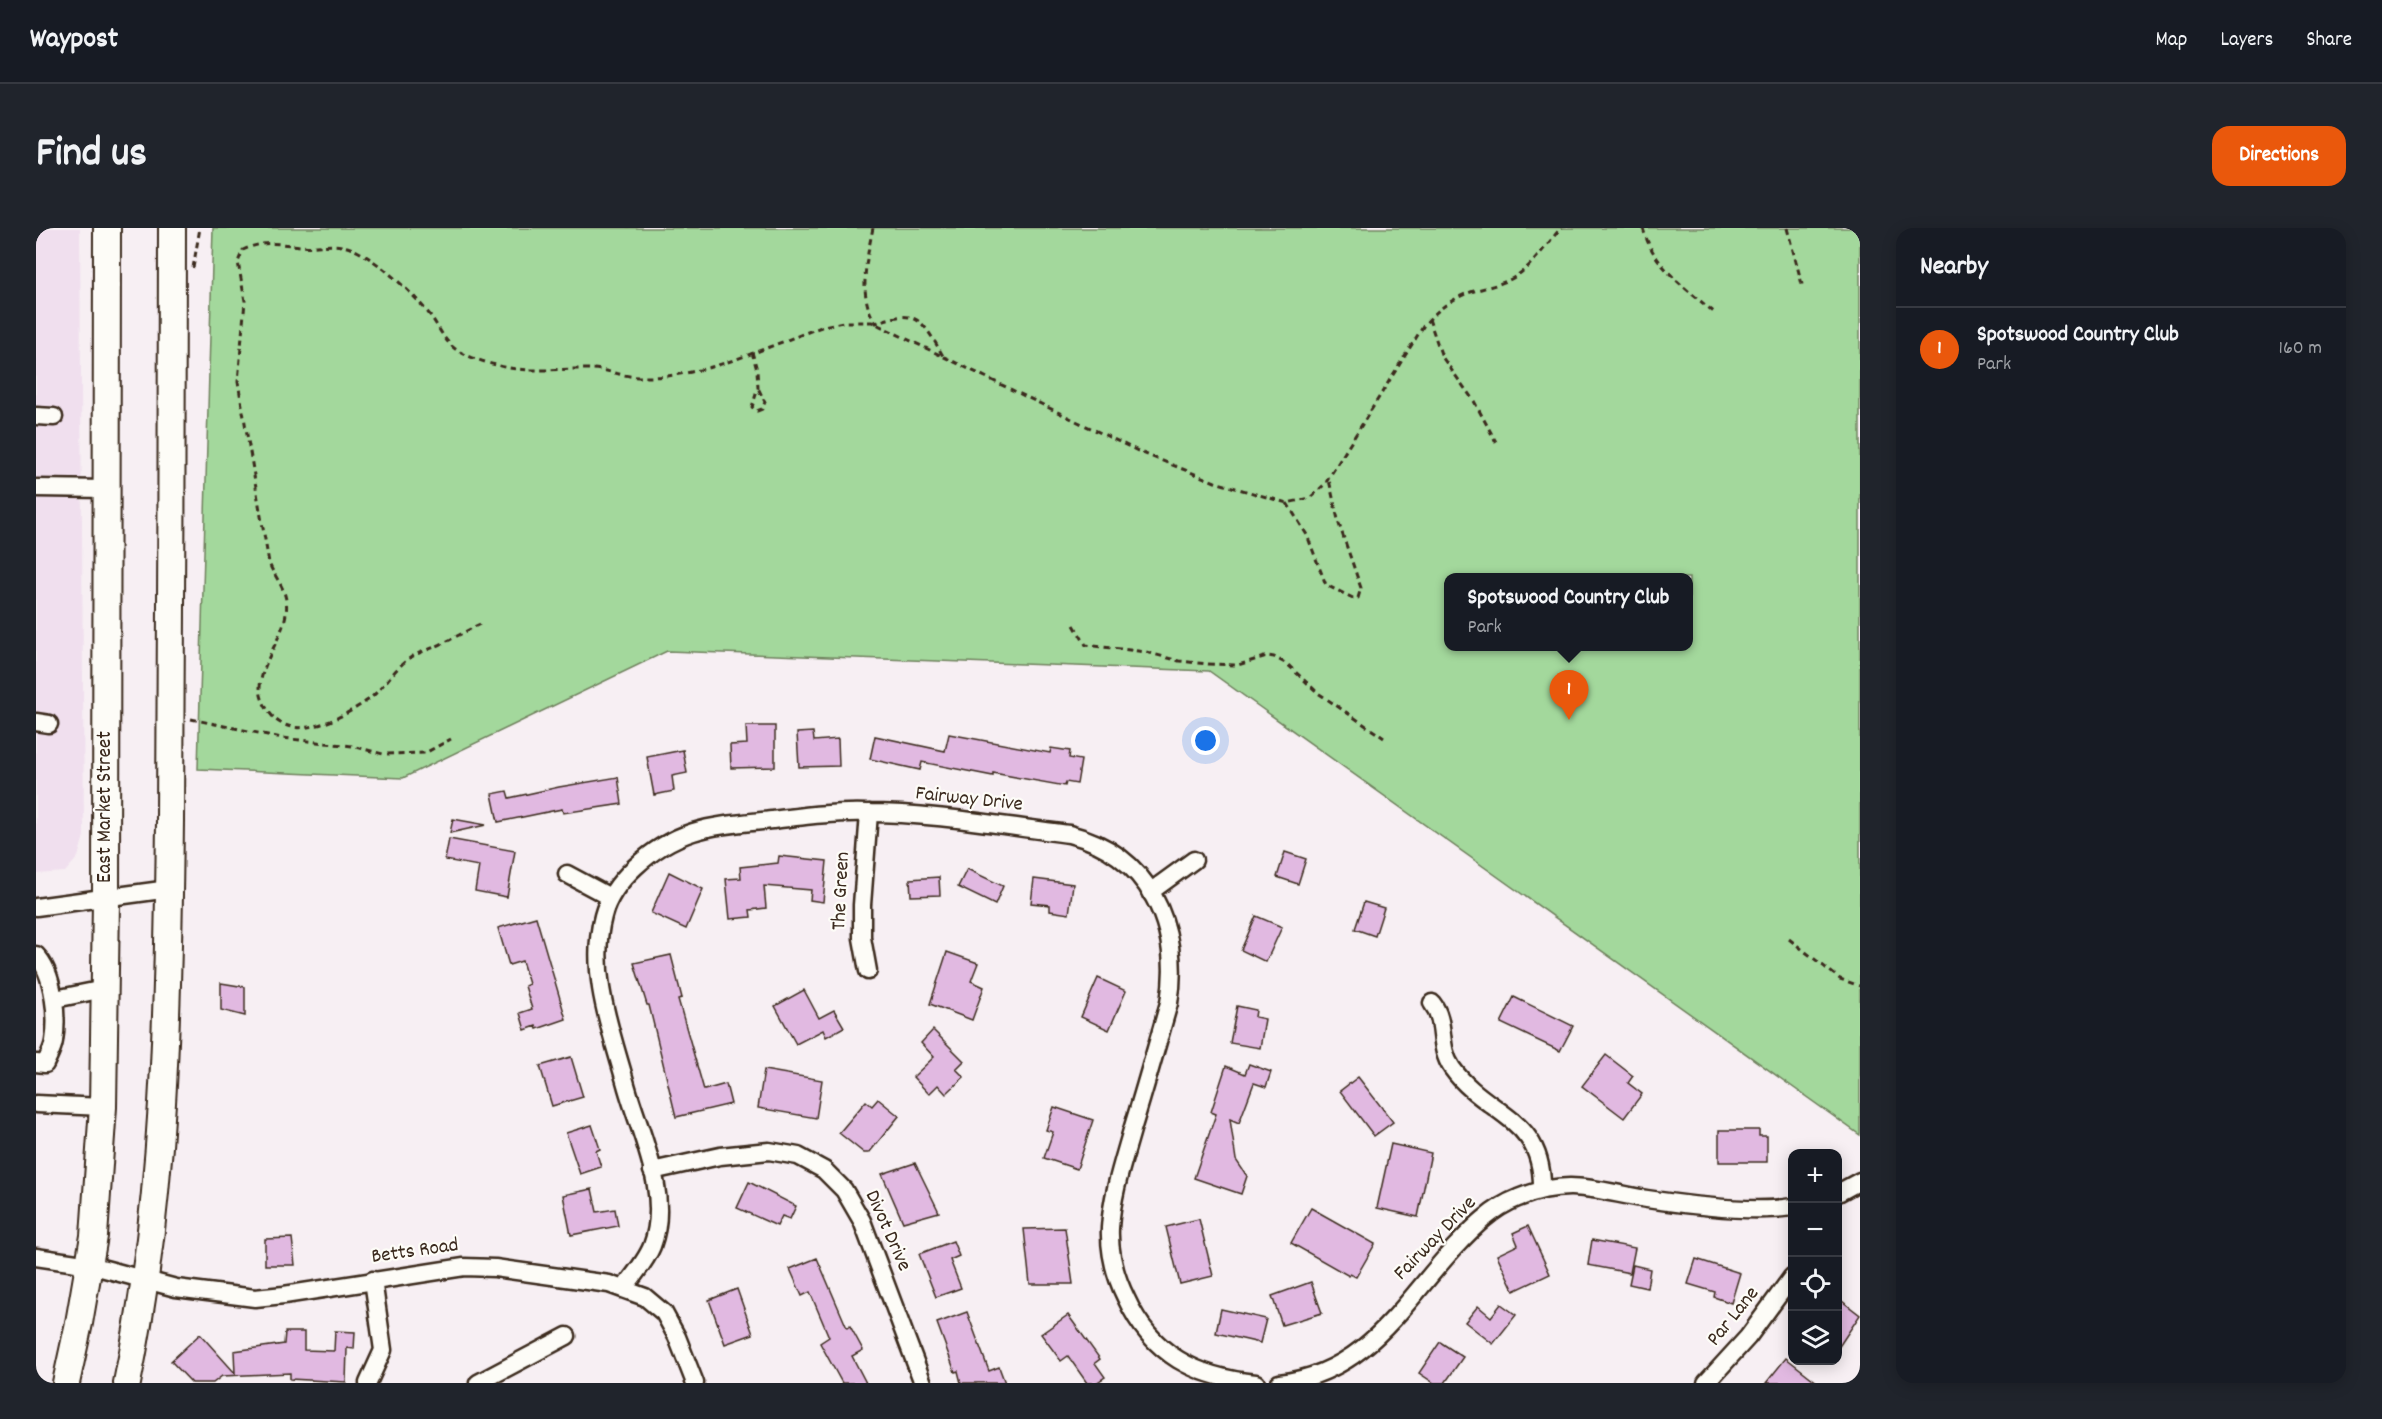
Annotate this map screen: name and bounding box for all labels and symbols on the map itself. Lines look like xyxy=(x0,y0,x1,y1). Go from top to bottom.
pin: 1 xyxy=(1550,670,1588,720)
your location xyxy=(1191,726,1220,755)
street label: East Market Street xyxy=(91,731,121,883)
street label: Fairway Drive xyxy=(914,779,1024,821)
street label: The Green xyxy=(825,851,859,931)
street label: Divot Drive xyxy=(856,1186,918,1276)
street label: Fairway Drive xyxy=(1388,1190,1484,1288)
street label: Betts Road xyxy=(370,1231,460,1273)
street label: Par Lane xyxy=(1701,1281,1767,1353)

